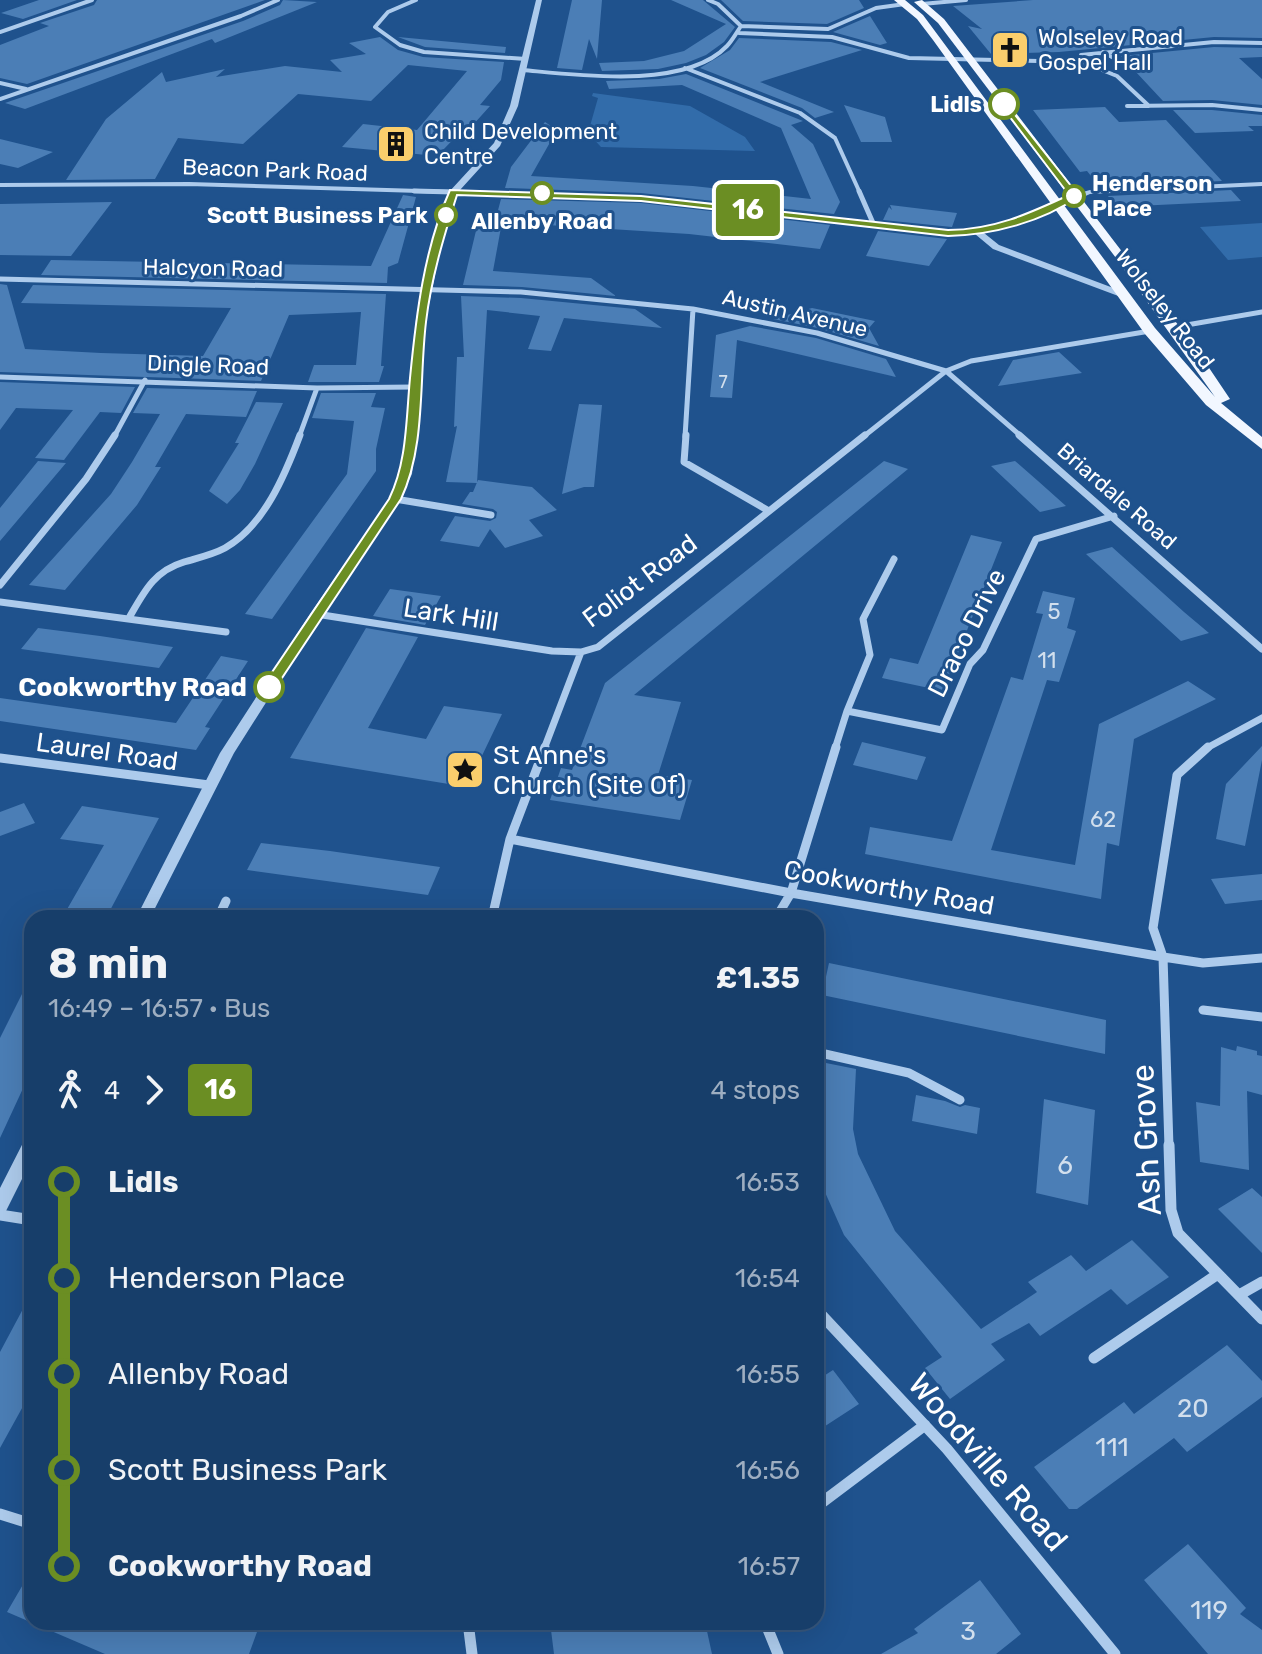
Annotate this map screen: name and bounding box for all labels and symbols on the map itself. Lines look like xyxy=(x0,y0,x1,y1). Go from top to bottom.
place label: Wolseley Road Gospel Hall xyxy=(1038,24,1183,76)
church icon: Wolseley Road Gospel Hall xyxy=(989,29,1031,71)
marker: Lidls xyxy=(989,89,1019,119)
place label: Lidls xyxy=(930,91,982,118)
place label: Child Development Centre xyxy=(424,118,618,170)
building icon: Child Development Centre xyxy=(375,123,417,165)
street label: Beacon Park Road xyxy=(182,153,368,187)
place label: Henderson Place xyxy=(1092,170,1212,222)
marker: Allenby Road xyxy=(531,182,553,204)
line badge: 16 xyxy=(712,184,784,236)
marker: Henderson Place xyxy=(1063,185,1085,207)
place label: Scott Business Park xyxy=(207,202,428,229)
marker: Scott Business Park xyxy=(435,204,457,226)
place label: Allenby Road xyxy=(471,208,613,235)
street label: Wolseley Road xyxy=(1110,244,1220,374)
street label: Halcyon Road xyxy=(143,253,283,283)
street label: Austin Avenue xyxy=(720,283,870,343)
street label: Dingle Road xyxy=(146,349,270,381)
house number: 7 xyxy=(718,371,728,393)
street label: Briardale Road xyxy=(1052,437,1182,555)
street label: Foliot Road xyxy=(577,528,703,634)
street label: Draco Drive xyxy=(921,564,1013,702)
street label: Lark Hill xyxy=(401,592,501,638)
house number: 5 xyxy=(1047,598,1061,625)
house number: 11 xyxy=(1038,647,1056,674)
place label: Cookworthy Road xyxy=(18,672,247,703)
marker: Cookworthy Road xyxy=(254,672,284,702)
street label: Laurel Road xyxy=(34,727,180,777)
place label: St Anne's Church (Site Of) xyxy=(493,740,686,801)
place icon: St Anne's Church (Site Of) xyxy=(444,749,486,791)
house number: 62 xyxy=(1090,806,1116,833)
street label: Cookworthy Road xyxy=(781,854,997,922)
street label: Ash Grove xyxy=(1123,1063,1169,1217)
house number: 6 xyxy=(1057,1150,1073,1181)
street label: Woodville Road xyxy=(900,1365,1076,1559)
house number: 20 xyxy=(1177,1393,1209,1424)
house number: 111 xyxy=(1095,1432,1129,1463)
house number: 119 xyxy=(1190,1595,1228,1626)
house number: 3 xyxy=(960,1616,976,1647)

